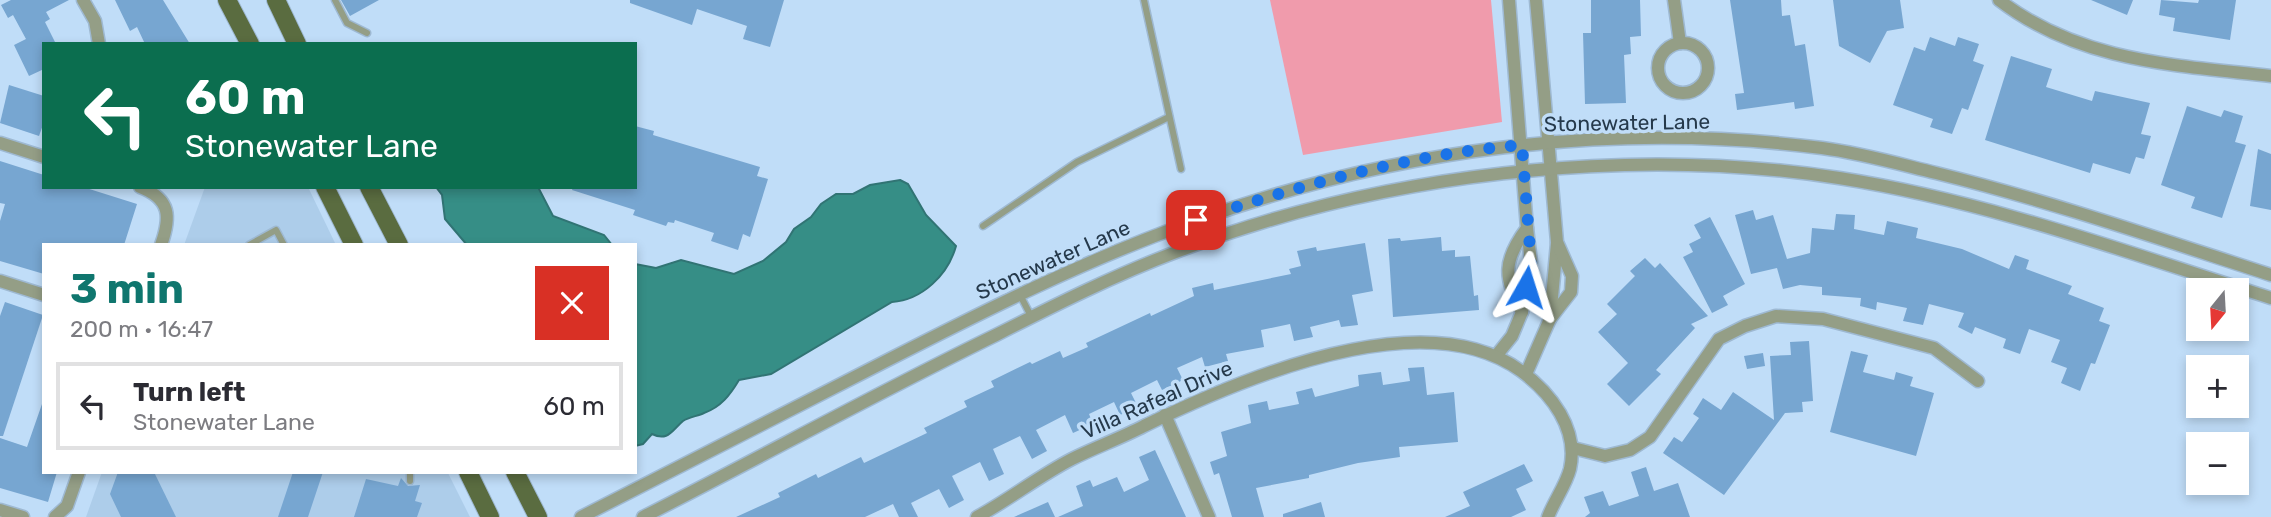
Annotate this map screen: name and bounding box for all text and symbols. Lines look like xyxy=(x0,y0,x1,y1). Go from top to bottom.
text: 60 m xyxy=(185,68,306,126)
icon: left xyxy=(70,70,161,161)
street label: Stonewater Lane xyxy=(1544,109,1710,136)
text: Stonewater Lane xyxy=(185,127,438,165)
pin xyxy=(1166,190,1226,250)
icon: arrive xyxy=(1177,201,1215,239)
street label: Stonewater Lane xyxy=(972,214,1134,305)
position arrow xyxy=(1489,250,1563,324)
text: 3 min xyxy=(70,264,184,314)
button: close xyxy=(535,266,609,340)
north arrow xyxy=(2186,278,2249,341)
map controls xyxy=(2186,278,2249,495)
text: 200 m · 16:47 xyxy=(70,315,213,343)
street label: Villa Rafeal Drive xyxy=(1077,355,1236,444)
button: + xyxy=(2186,355,2249,418)
text: Turn left xyxy=(133,377,245,408)
icon: left xyxy=(74,387,112,425)
text: 60 m xyxy=(543,391,605,422)
text: Stonewater Lane xyxy=(133,408,315,436)
button: − xyxy=(2186,432,2249,495)

